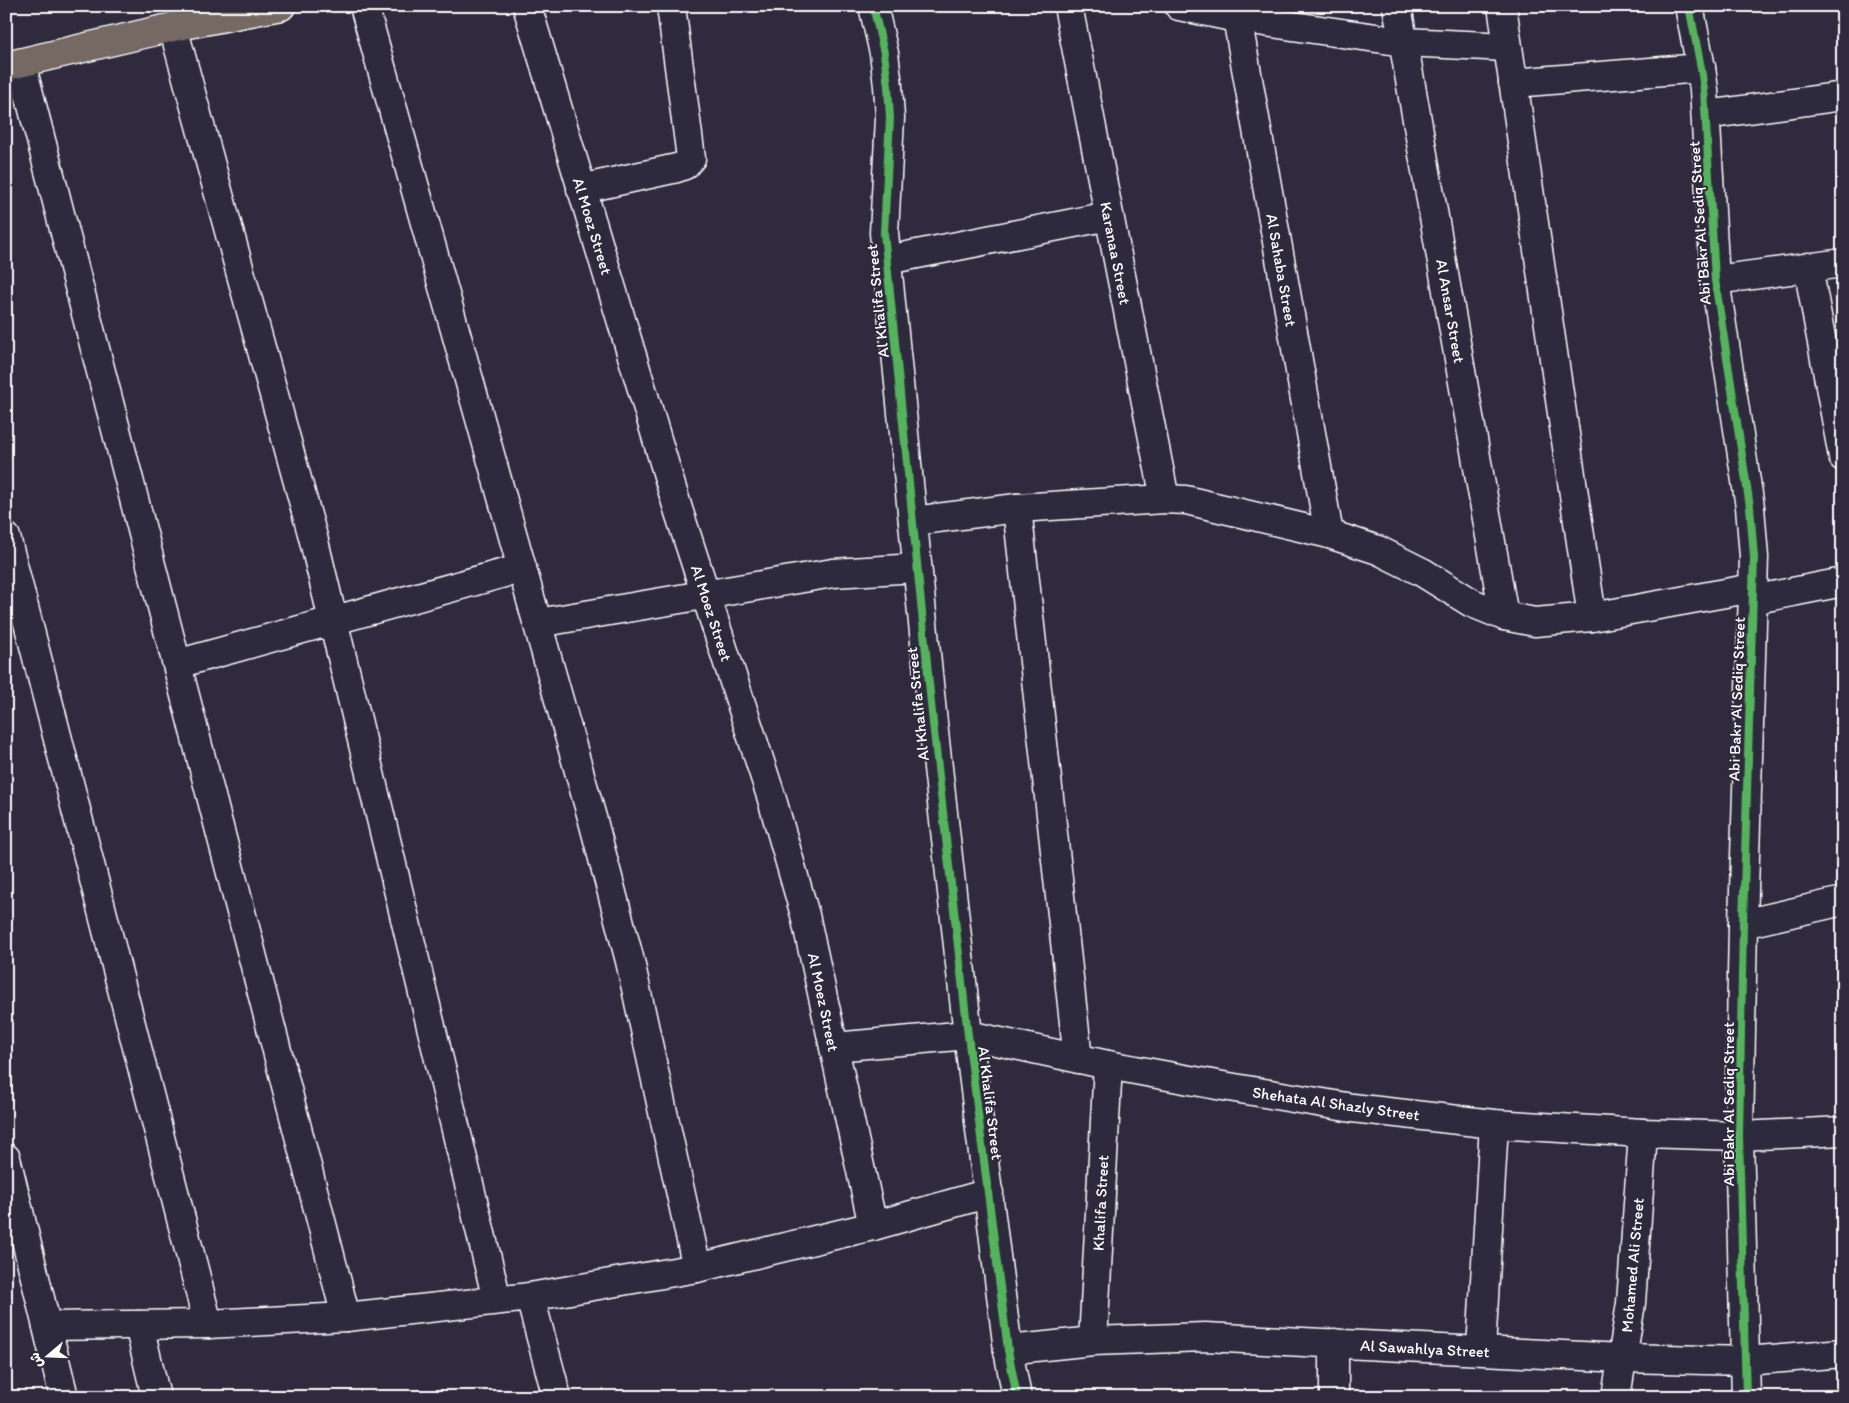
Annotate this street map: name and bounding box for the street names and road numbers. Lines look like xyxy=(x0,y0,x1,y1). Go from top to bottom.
street label: Abi Bakr Al Sediq Street xyxy=(1684,140,1715,306)
street label: Al Moez Street xyxy=(569,175,616,277)
street label: Karanaa Street xyxy=(1096,200,1135,306)
street label: Al Sahaba Street xyxy=(1262,212,1301,328)
street label: Al Khalifa Street xyxy=(862,243,893,359)
street label: Al Ansar Street xyxy=(1432,258,1469,365)
street label: Al Moez Street xyxy=(687,563,736,664)
street label: Abi Bakr Al Sediq Street xyxy=(1724,617,1749,782)
street label: Al Khalifa Street xyxy=(902,646,933,762)
street label: Al Moez Street xyxy=(804,951,843,1053)
street label: Abi Bakr Al Sediq Street xyxy=(1719,1022,1738,1186)
street label: Al Khalifa Street xyxy=(974,1045,1007,1161)
street label: Shehata Al Shazly Street xyxy=(1251,1082,1421,1125)
street label: Khalifa Street xyxy=(1088,1155,1113,1251)
street label: Mohamed Ali Street xyxy=(1617,1197,1648,1333)
street label: Al Sawahlya Street xyxy=(1360,1336,1490,1361)

